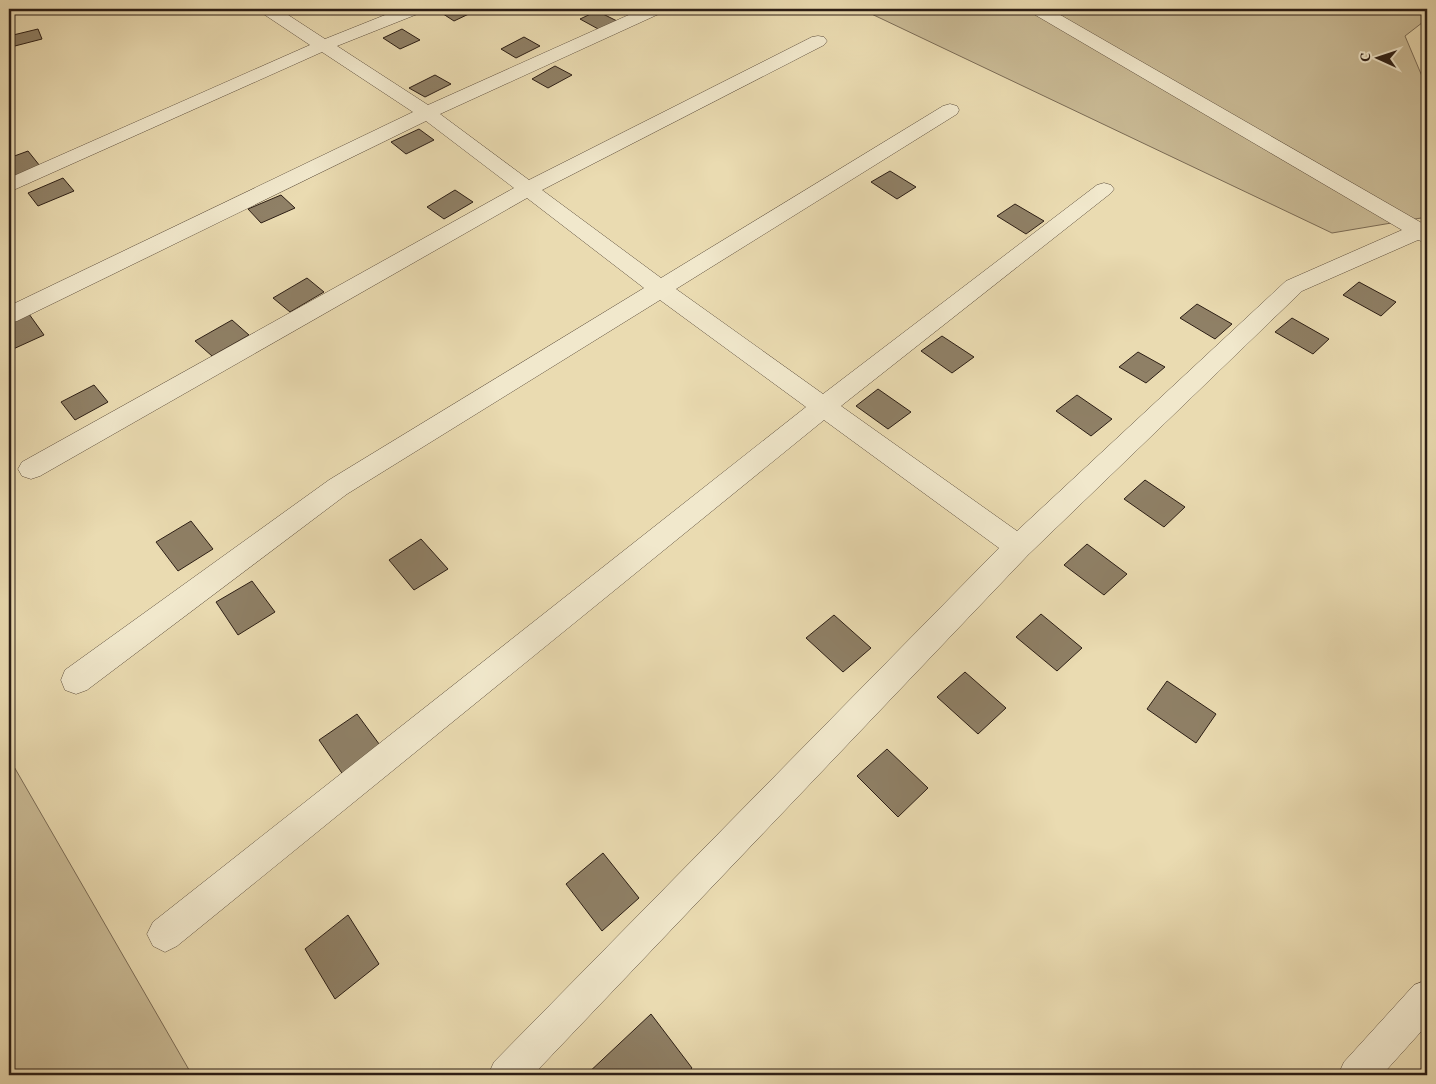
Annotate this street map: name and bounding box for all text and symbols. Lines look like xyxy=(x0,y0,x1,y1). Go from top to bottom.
north arrow xyxy=(1354,32,1404,82)
text: С xyxy=(1357,52,1376,62)

